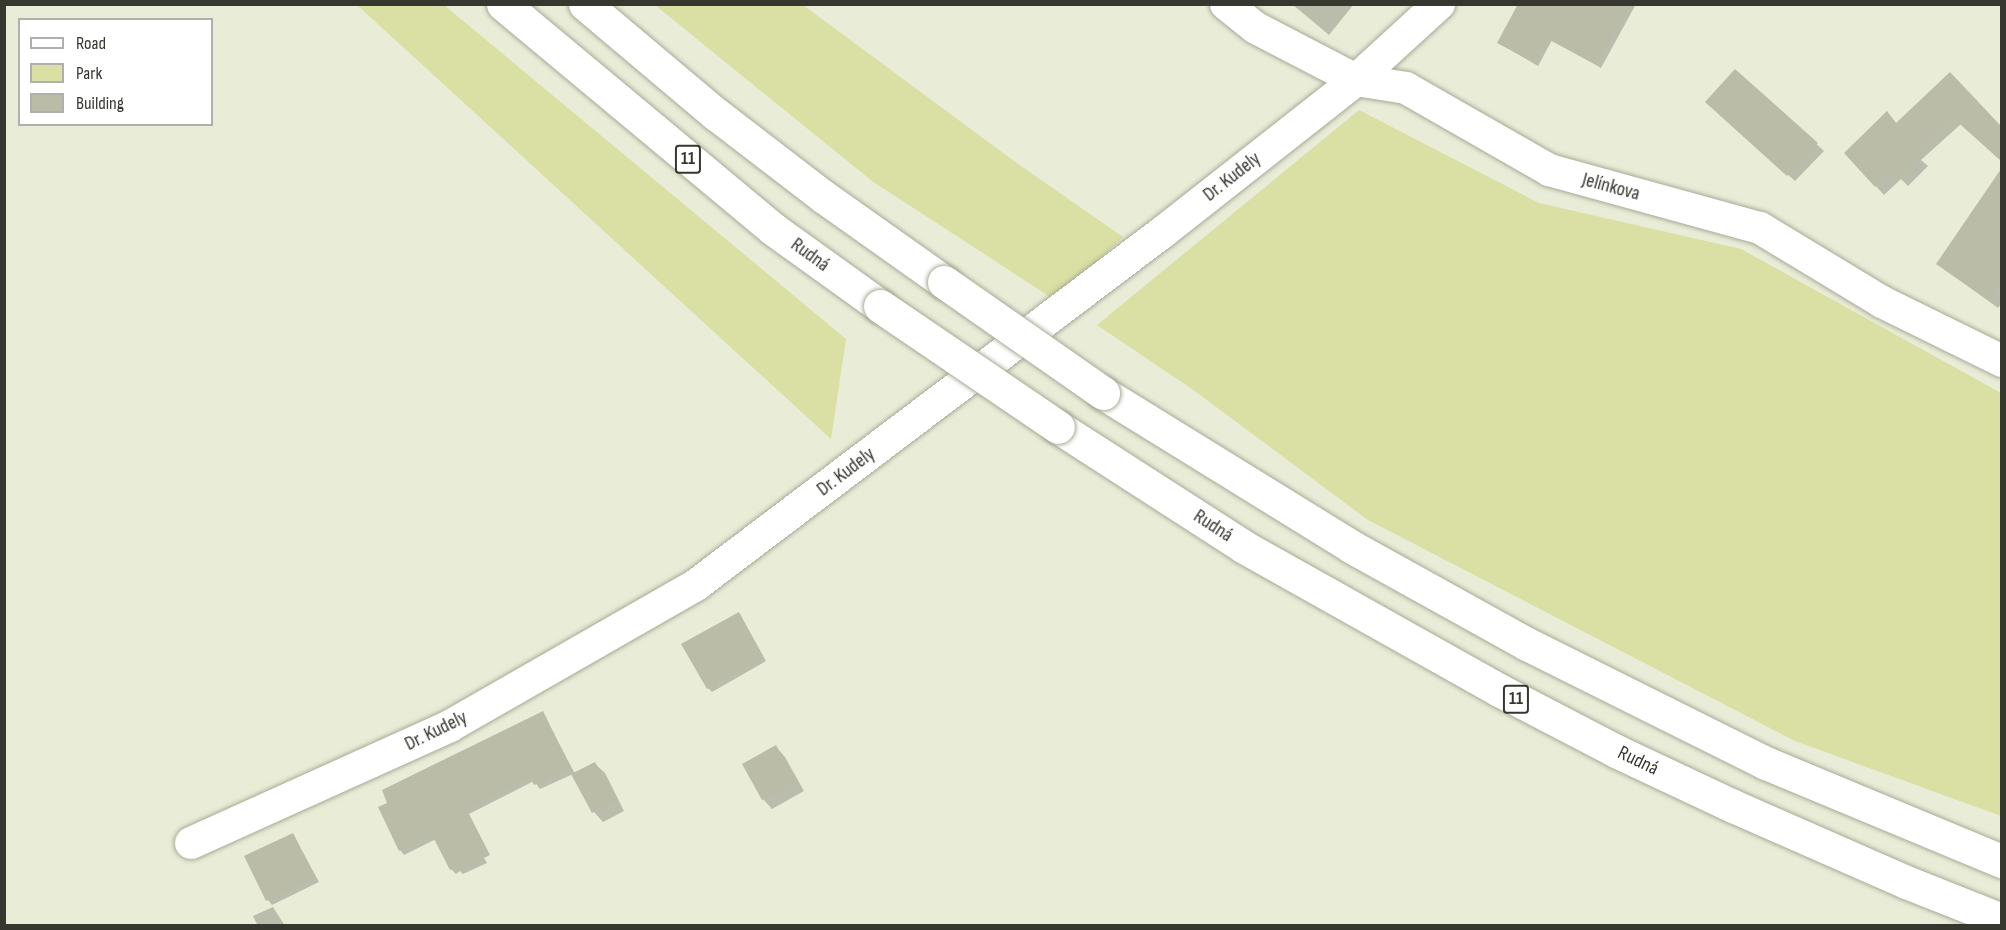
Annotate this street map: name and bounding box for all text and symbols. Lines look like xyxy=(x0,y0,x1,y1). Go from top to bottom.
legend xyxy=(18,18,213,126)
text: Road xyxy=(76,33,106,54)
text: Park xyxy=(76,63,102,84)
text: Building xyxy=(76,93,124,114)
road number: 11 xyxy=(674,144,702,174)
street label: Dr. Kudely xyxy=(1198,147,1266,207)
street label: Jelínkova xyxy=(1580,168,1642,206)
street label: Rudná xyxy=(786,233,834,277)
street label: Dr. Kudely xyxy=(812,442,880,502)
street label: Rudná xyxy=(1189,504,1237,548)
road number: 11 xyxy=(1502,684,1530,714)
street label: Dr. Kudely xyxy=(401,706,471,756)
street label: Rudná xyxy=(1614,741,1662,781)

